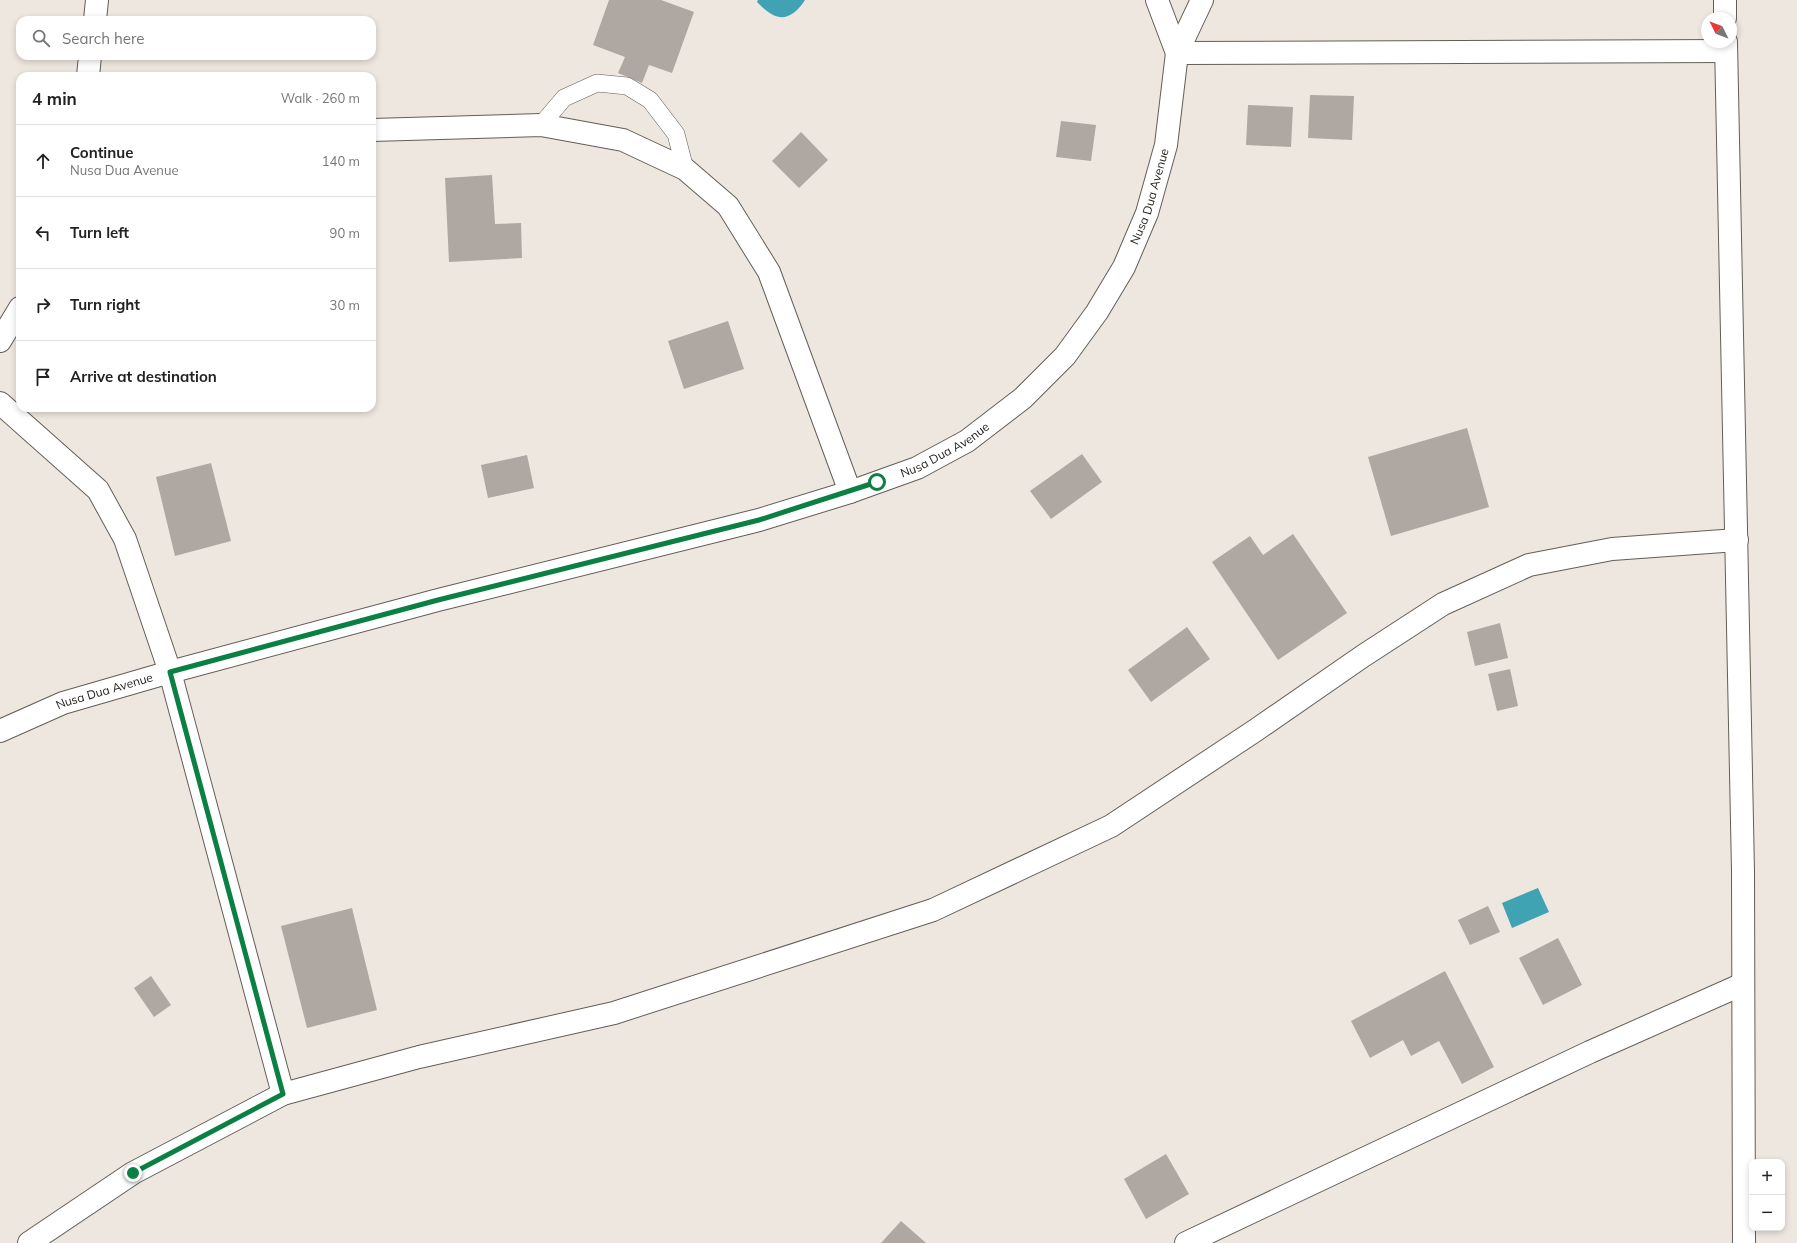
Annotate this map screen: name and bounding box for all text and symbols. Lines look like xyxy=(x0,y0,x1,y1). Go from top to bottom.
north arrow xyxy=(1701,12,1737,48)
search box xyxy=(16,16,376,60)
icon: search xyxy=(30,27,52,49)
text: Search here xyxy=(62,29,144,48)
text: 4 min xyxy=(32,88,77,109)
text: Walk · 260 m xyxy=(281,90,360,106)
text: Continue xyxy=(70,143,133,162)
street label: Nusa Dua Avenue xyxy=(1126,147,1172,247)
icon: ahead xyxy=(32,150,54,172)
text: 140 m xyxy=(322,153,360,169)
text: Nusa Dua Avenue xyxy=(70,162,179,178)
icon: left xyxy=(32,222,54,244)
text: Turn left xyxy=(70,223,129,242)
text: 90 m xyxy=(330,225,360,241)
icon: right xyxy=(32,294,54,316)
text: Turn right xyxy=(70,295,140,314)
text: 30 m xyxy=(330,297,360,313)
icon: arrive xyxy=(32,366,54,388)
text: Arrive at destination xyxy=(70,367,217,386)
street label: Nusa Dua Avenue xyxy=(898,419,992,480)
route start xyxy=(868,473,886,491)
street label: Nusa Dua Avenue xyxy=(53,669,154,712)
map controls xyxy=(1749,1159,1785,1231)
button: + xyxy=(1749,1159,1785,1195)
route end xyxy=(124,1164,142,1182)
button: − xyxy=(1749,1195,1785,1231)

